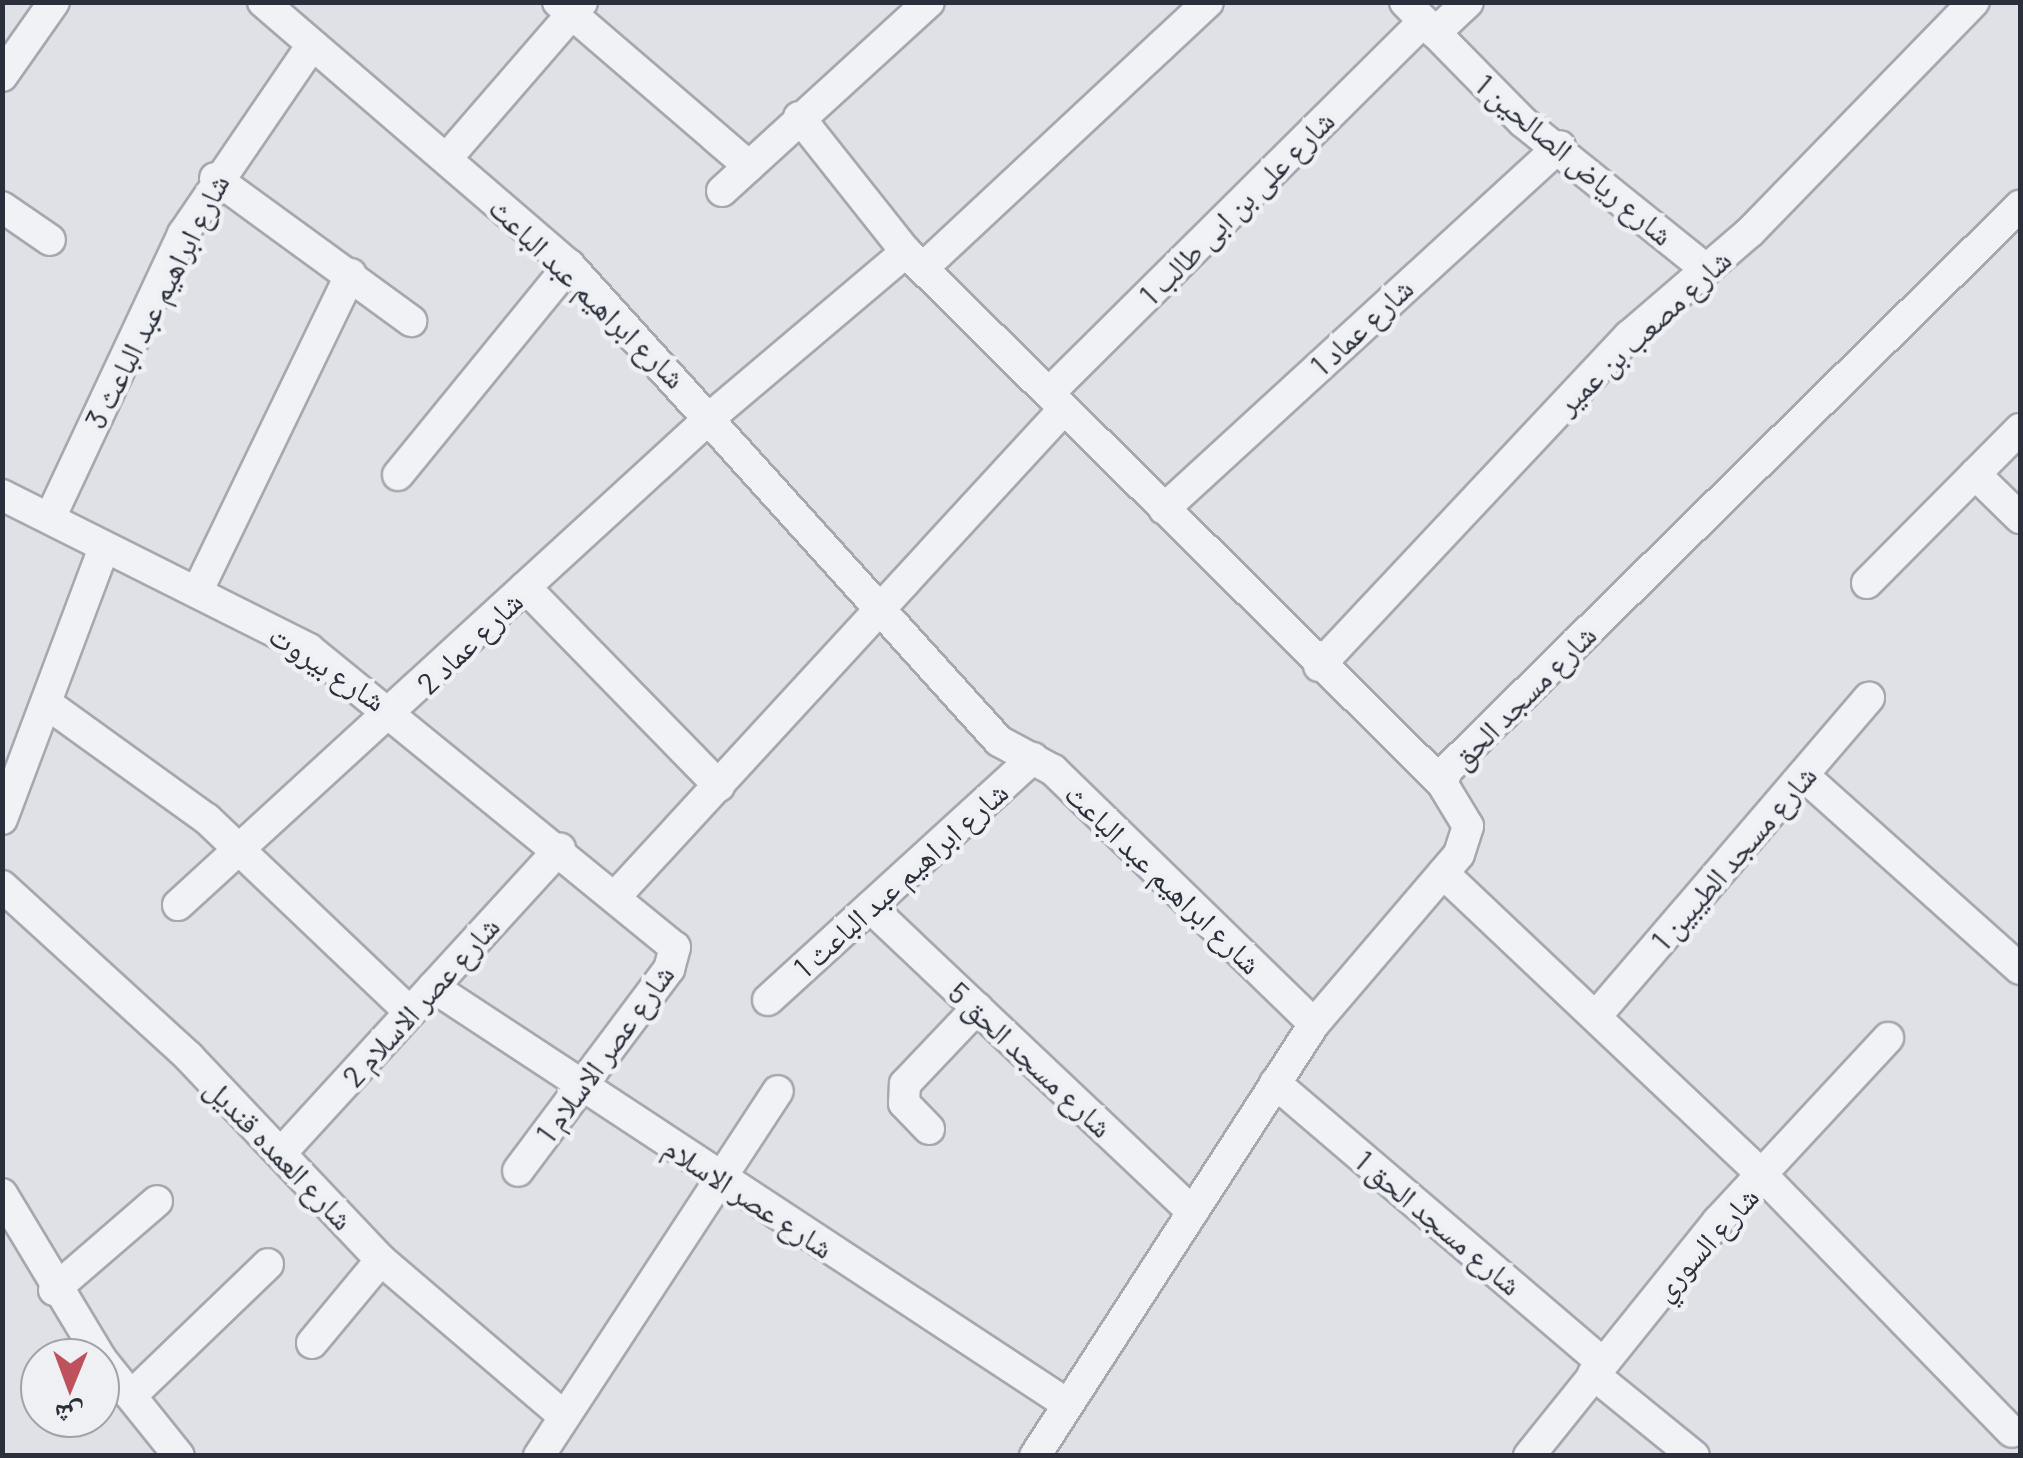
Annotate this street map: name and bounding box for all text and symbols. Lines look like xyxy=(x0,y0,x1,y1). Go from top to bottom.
street label: شارع رياض الصالحين 1 xyxy=(1469,66,1681,252)
street label: شارع على بن ابى طالب 1 xyxy=(1131,102,1341,312)
street label: شارع ابراهيم عبد الباعث 3 xyxy=(76,168,236,434)
street label: شارع ابراهيم عبد الباعث xyxy=(482,189,694,395)
street label: شارع مصعب بن عمير xyxy=(1548,241,1738,421)
street label: شارع عماد 1 xyxy=(1302,270,1420,382)
street label: شارع عماد 2 xyxy=(409,583,529,701)
street label: شارع بيروت xyxy=(263,616,393,718)
street label: شارع مسجد الحق xyxy=(1443,616,1603,776)
street label: شارع مسجد الطيبين 1 xyxy=(1643,757,1823,957)
street label: شارع ابراهيم عبد الباعث 1 xyxy=(786,773,1014,985)
street label: شارع ابراهيم عبد الباعث xyxy=(1058,775,1270,981)
street label: شارع عصر الاسلام 2 xyxy=(334,908,506,1094)
street label: شارع عصر الاسلام 1 xyxy=(527,957,681,1149)
street label: شارع مسجد الحق 5 xyxy=(942,974,1120,1144)
street label: شارع العمده قنديل xyxy=(198,1069,362,1237)
street label: شارع عصر الاسلام xyxy=(657,1129,841,1265)
street label: شارع مسجد الحق 1 xyxy=(1349,1142,1529,1302)
street label: شارع السوري xyxy=(1645,1179,1765,1307)
north arrow xyxy=(20,1338,120,1438)
text: ش xyxy=(54,1399,85,1433)

